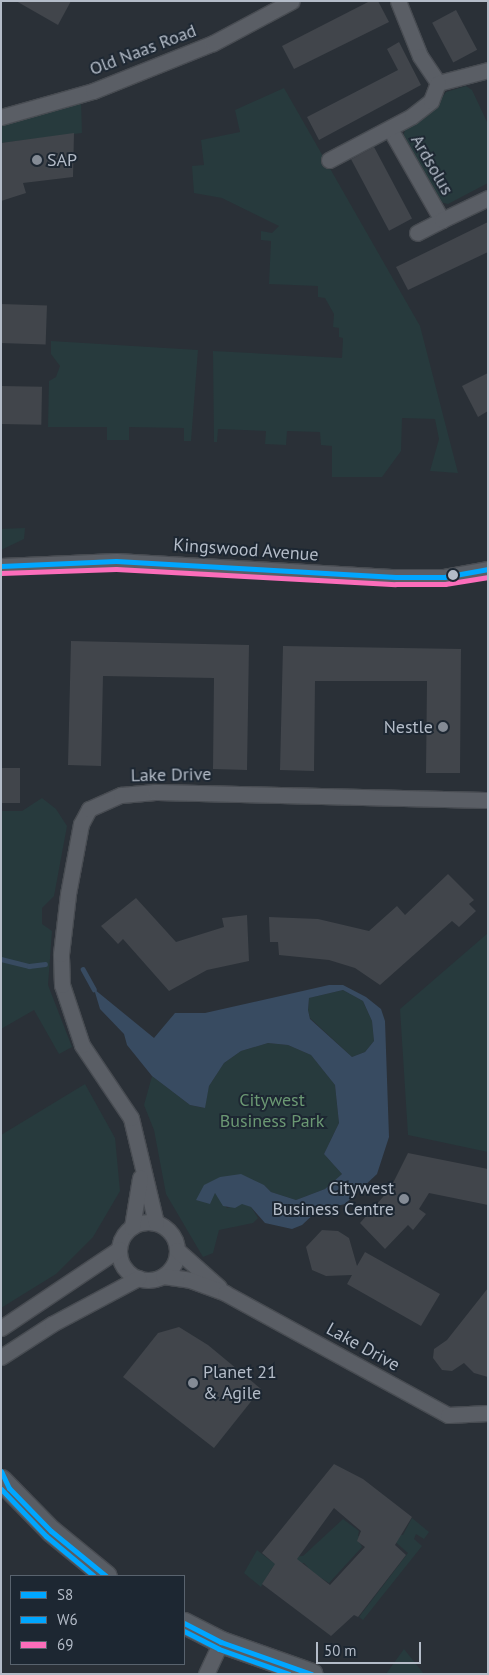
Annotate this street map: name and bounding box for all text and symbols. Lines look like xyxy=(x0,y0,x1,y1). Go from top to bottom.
street label: Old Naas Road xyxy=(87,20,199,80)
street label: Ardsolus xyxy=(406,131,458,199)
place label: SAP xyxy=(47,149,77,171)
marker: SAP xyxy=(31,154,43,166)
street label: Kingswood Avenue xyxy=(172,534,320,566)
unlabelled marker xyxy=(448,570,458,580)
place label: Nestle xyxy=(384,716,433,738)
marker: Nestle xyxy=(437,721,449,733)
street label: Lake Drive xyxy=(131,763,211,787)
park label: Citywest Business Park xyxy=(220,1090,324,1132)
place label: Citywest Business Centre xyxy=(272,1178,394,1220)
marker: Citywest Business Centre xyxy=(398,1193,410,1205)
street label: Lake Drive xyxy=(323,1318,403,1376)
place label: Planet 21 & Agile xyxy=(203,1362,277,1405)
marker: Planet 21 & Agile xyxy=(187,1377,199,1389)
legend xyxy=(10,1575,185,1665)
text: S8 xyxy=(57,1585,73,1604)
text: W6 xyxy=(57,1610,78,1629)
scale bar xyxy=(319,1632,424,1664)
text: 69 xyxy=(57,1635,73,1654)
text: 50 m xyxy=(324,1641,357,1660)

